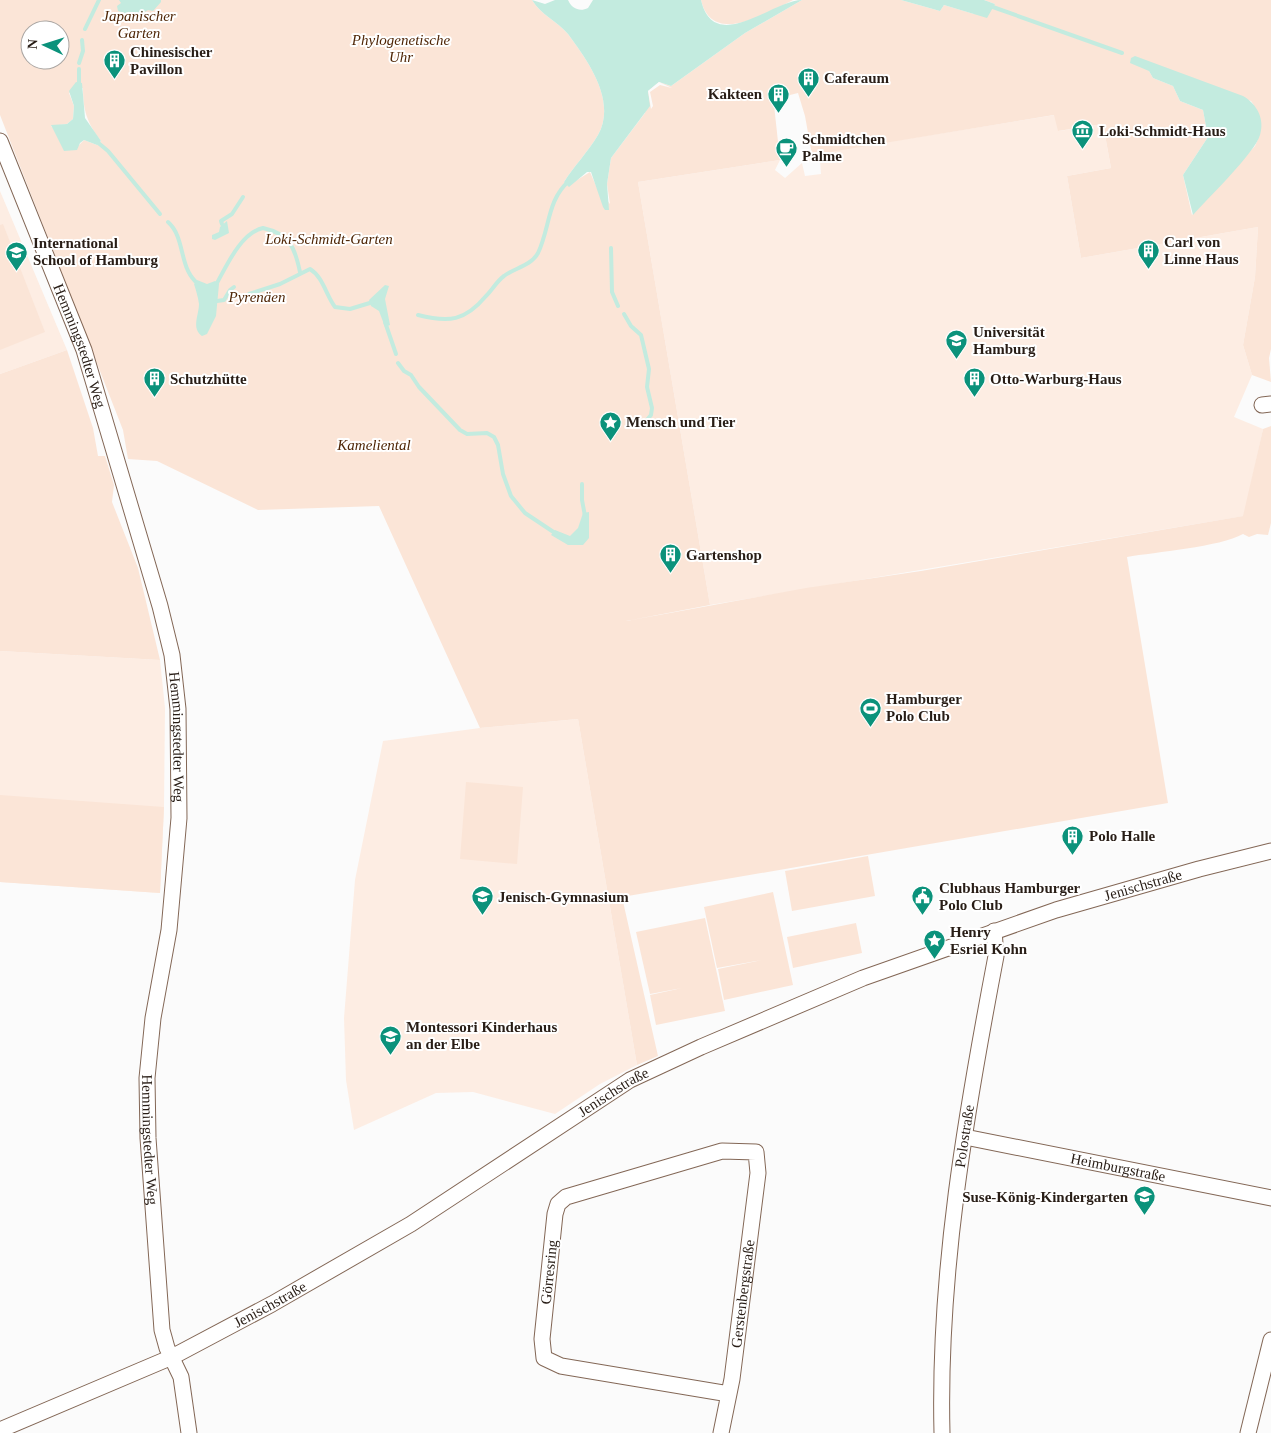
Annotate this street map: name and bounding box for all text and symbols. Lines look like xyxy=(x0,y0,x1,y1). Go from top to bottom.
park label: Japanischer Garten xyxy=(102,8,176,41)
north arrow xyxy=(20,20,70,70)
park label: Phylogenetische Uhr xyxy=(351,32,450,65)
text: N xyxy=(25,39,40,50)
place label: Chinesischer Pavillon xyxy=(130,44,213,77)
building icon: Chinesischer Pavillon xyxy=(102,49,126,80)
building icon: Caferaum xyxy=(796,66,820,97)
place label: Caferaum xyxy=(824,70,889,86)
building icon: Kakteen xyxy=(766,82,790,113)
place label: Kakteen xyxy=(708,86,763,102)
museum icon: Loki-Schmidt-Haus xyxy=(1071,119,1095,150)
place label: Loki-Schmidt-Haus xyxy=(1099,123,1226,139)
place label: Schmidtchen Palme xyxy=(802,131,886,164)
cafe icon: Schmidtchen Palme xyxy=(774,136,798,167)
park label: Loki-Schmidt-Garten xyxy=(264,231,393,247)
place label: Carl von Linne Haus xyxy=(1164,234,1239,267)
place label: International School of Hamburg xyxy=(33,235,159,268)
building icon: Carl von Linne Haus xyxy=(1136,239,1160,270)
school or university icon: International School of Hamburg xyxy=(5,240,29,271)
street label: Hemmingstedter Weg xyxy=(50,282,109,410)
park label: Pyrenäen xyxy=(228,289,285,305)
place label: Universität Hamburg xyxy=(973,324,1045,357)
school or university icon: Universität Hamburg xyxy=(945,329,969,360)
building icon: Schutzhütte xyxy=(142,367,166,398)
building icon: Otto-Warburg-Haus xyxy=(962,367,986,398)
place label: Schutzhütte xyxy=(170,371,247,387)
place label: Otto-Warburg-Haus xyxy=(990,371,1122,387)
place icon: Mensch und Tier xyxy=(598,410,622,441)
place label: Mensch und Tier xyxy=(626,414,736,430)
park label: Kameliental xyxy=(336,437,411,453)
building icon: Gartenshop xyxy=(658,543,682,574)
place label: Gartenshop xyxy=(686,547,762,563)
street label: Hemmingstedter Weg xyxy=(166,671,187,803)
place label: Hamburger Polo Club xyxy=(886,691,962,724)
sports icon: Hamburger Polo Club xyxy=(858,696,882,727)
building icon: Polo Halle xyxy=(1061,824,1085,855)
place label: Polo Halle xyxy=(1089,828,1156,844)
street label: Jenischstraße xyxy=(1102,866,1184,904)
place label: Clubhaus Hamburger Polo Club xyxy=(939,880,1081,913)
school or university icon: Jenisch-Gymnasium xyxy=(470,885,494,916)
public building icon: Clubhaus Hamburger Polo Club xyxy=(911,885,935,916)
place label: Jenisch-Gymnasium xyxy=(498,889,629,905)
place label: Henry Esriel Kohn xyxy=(950,924,1028,957)
place icon: Henry Esriel Kohn xyxy=(922,929,946,960)
place label: Montessori Kinderhaus an der Elbe xyxy=(406,1019,557,1052)
school or university icon: Montessori Kinderhaus an der Elbe xyxy=(378,1024,402,1055)
street label: Jenischstraße xyxy=(575,1064,651,1120)
street label: Hemmingstedter Weg xyxy=(139,1074,161,1206)
street label: Polostraße xyxy=(952,1103,977,1169)
street label: Heimburgstraße xyxy=(1069,1150,1167,1185)
school or university icon: Suse-König-Kindergarten xyxy=(1132,1185,1156,1216)
place label: Suse-König-Kindergarten xyxy=(962,1189,1129,1205)
street label: Görresring xyxy=(538,1238,560,1305)
street label: Gerstenbergstraße xyxy=(728,1238,758,1349)
street label: Jenischstraße xyxy=(231,1278,309,1331)

